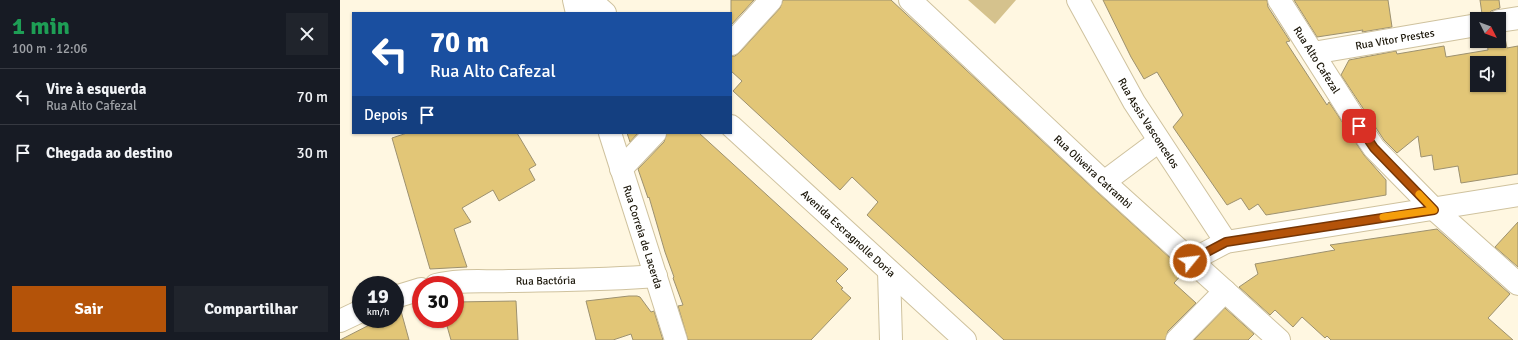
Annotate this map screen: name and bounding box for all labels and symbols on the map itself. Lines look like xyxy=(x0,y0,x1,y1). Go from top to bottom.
north arrow xyxy=(1470,12,1506,48)
street label: Rua Alto Cafezal xyxy=(1291,24,1343,96)
street label: Rua Vitor Prestes xyxy=(1354,26,1436,52)
street label: Rua Assis Vasconcelos xyxy=(1115,76,1182,171)
pin xyxy=(1342,109,1376,143)
street label: Rua Oliveira Catrambi xyxy=(1051,132,1135,211)
street label: Rua Correia de Lacerda xyxy=(621,183,666,291)
street label: Avenida Escragnolle Doria xyxy=(799,187,898,280)
position arrow xyxy=(1169,240,1211,282)
street label: Rua Bactória xyxy=(516,273,576,287)
speed limit sign: 30 xyxy=(412,276,464,328)

